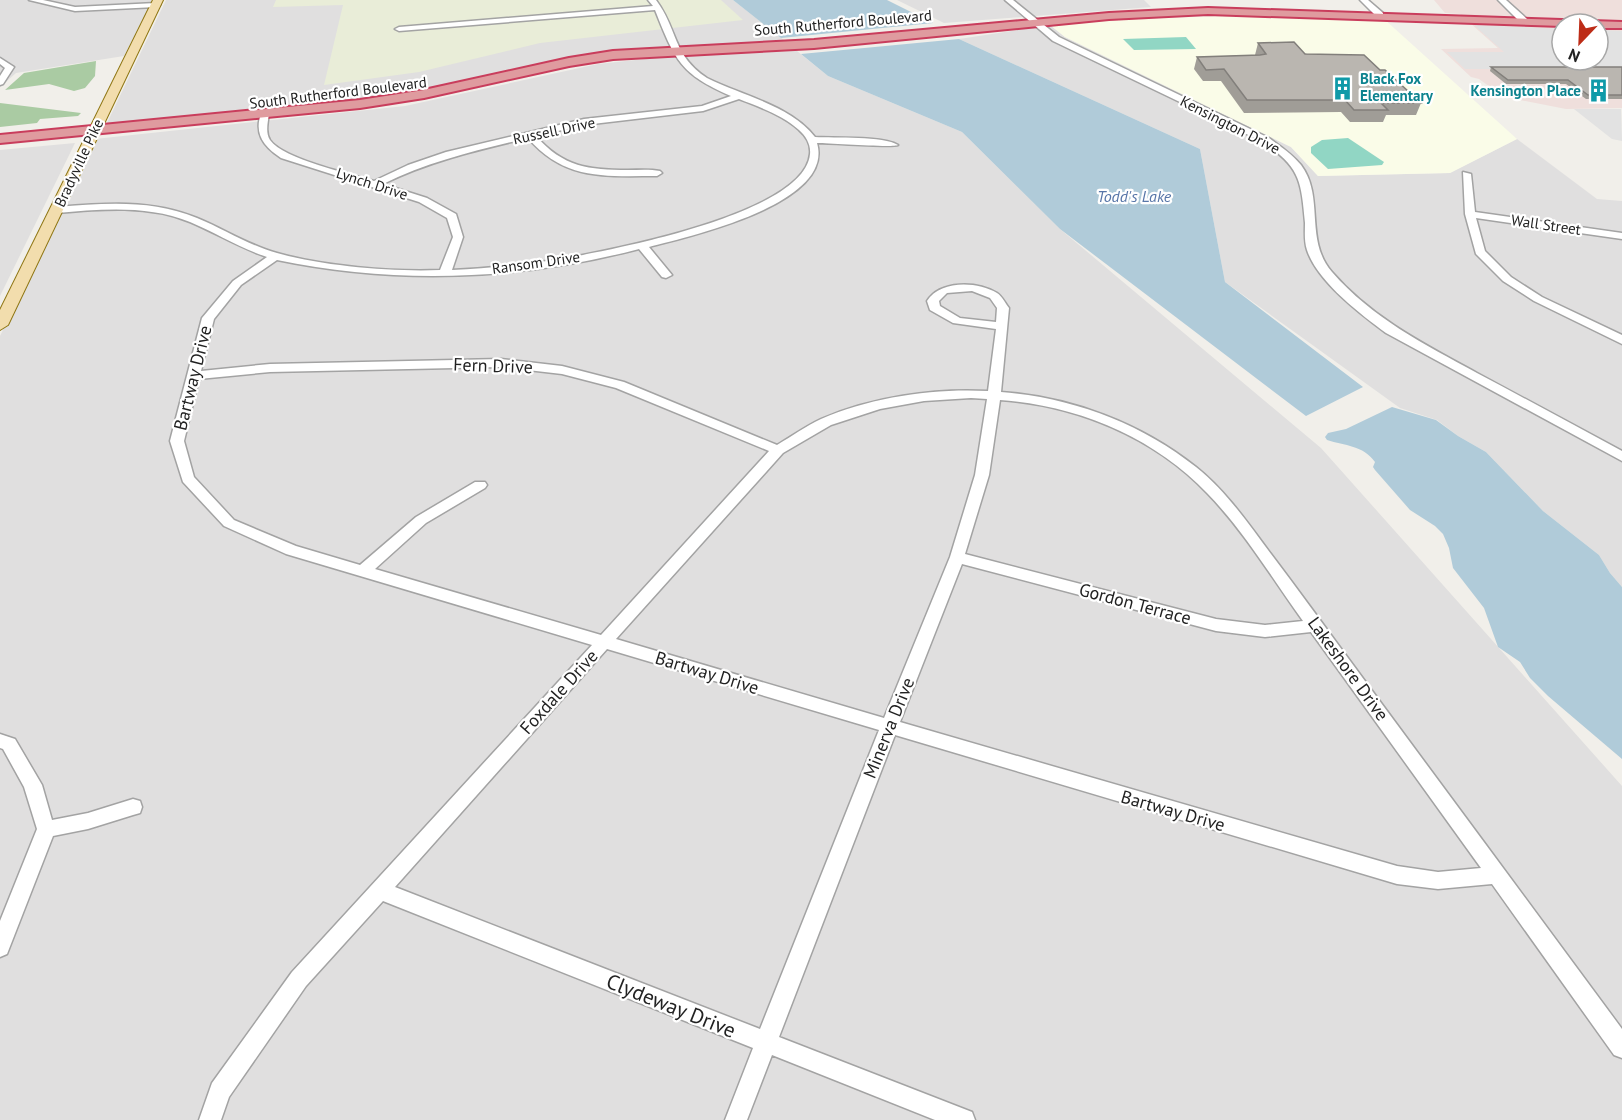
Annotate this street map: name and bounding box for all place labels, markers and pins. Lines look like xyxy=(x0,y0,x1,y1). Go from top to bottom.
place label: Black Fox Elementary xyxy=(1360,69,1434,105)
building icon: Black Fox Elementary xyxy=(1329,75,1355,101)
building icon: Kensington Place xyxy=(1586,78,1612,104)
place label: Kensington Place xyxy=(1471,81,1581,100)

